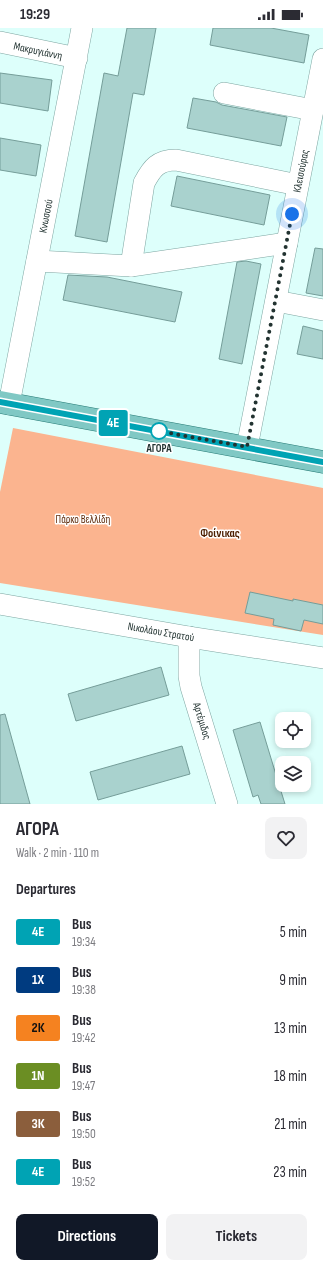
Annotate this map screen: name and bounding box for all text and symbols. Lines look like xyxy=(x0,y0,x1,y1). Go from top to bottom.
text: 19:29 xyxy=(20,5,50,24)
street label: Μακρυγιάννη xyxy=(12,39,64,63)
street label: Κλεισούρας xyxy=(290,148,312,194)
street label: Κνωσσού xyxy=(36,198,56,234)
your location xyxy=(282,204,302,224)
line badge: 4Ε xyxy=(95,410,131,436)
text: 4Ε xyxy=(107,414,119,431)
marker: ΑΓΟΡΑ xyxy=(150,422,168,440)
place label: ΑΓΟΡΑ xyxy=(146,442,172,455)
park label: Πάρκο Βελλίδη xyxy=(56,513,111,526)
district label: Φοίνικας xyxy=(200,526,240,541)
street label: Νικολάου Στρατού xyxy=(127,620,196,644)
street label: Αρτέμιδος xyxy=(190,700,214,741)
map controls xyxy=(275,712,311,792)
button: locate xyxy=(275,712,311,748)
button: layers xyxy=(275,756,311,792)
button: heart xyxy=(265,817,307,859)
text: ΑΓΟΡΑ xyxy=(16,818,59,841)
text: Walk · 2 min · 110 m xyxy=(16,845,99,861)
text: Departures xyxy=(16,880,76,899)
text: Bus xyxy=(72,915,91,934)
text: 4Ε xyxy=(32,923,44,940)
text: 5 min xyxy=(280,923,307,942)
text: 19:34 xyxy=(72,934,96,950)
text: Bus xyxy=(72,963,91,982)
text: 1Χ xyxy=(32,971,44,988)
text: 9 min xyxy=(279,971,307,990)
text: 19:38 xyxy=(72,982,96,998)
text: Bus xyxy=(72,1011,91,1030)
text: 2Κ xyxy=(32,1019,44,1036)
text: 13 min xyxy=(274,1019,307,1038)
text: 19:42 xyxy=(72,1030,96,1046)
text: Bus xyxy=(72,1059,91,1078)
text: 1Ν xyxy=(31,1067,45,1084)
text: 18 min xyxy=(274,1067,307,1086)
text: 19:47 xyxy=(72,1078,95,1094)
text: Bus xyxy=(72,1107,91,1126)
text: 3Κ xyxy=(31,1115,45,1132)
text: 21 min xyxy=(274,1115,307,1134)
text: 19:50 xyxy=(72,1126,96,1142)
text: Bus xyxy=(72,1155,91,1174)
text: 4Ε xyxy=(32,1163,44,1180)
text: 23 min xyxy=(273,1163,307,1182)
text: 19:52 xyxy=(72,1174,95,1190)
button: Directions xyxy=(16,1214,158,1260)
button: Tickets xyxy=(166,1214,307,1260)

